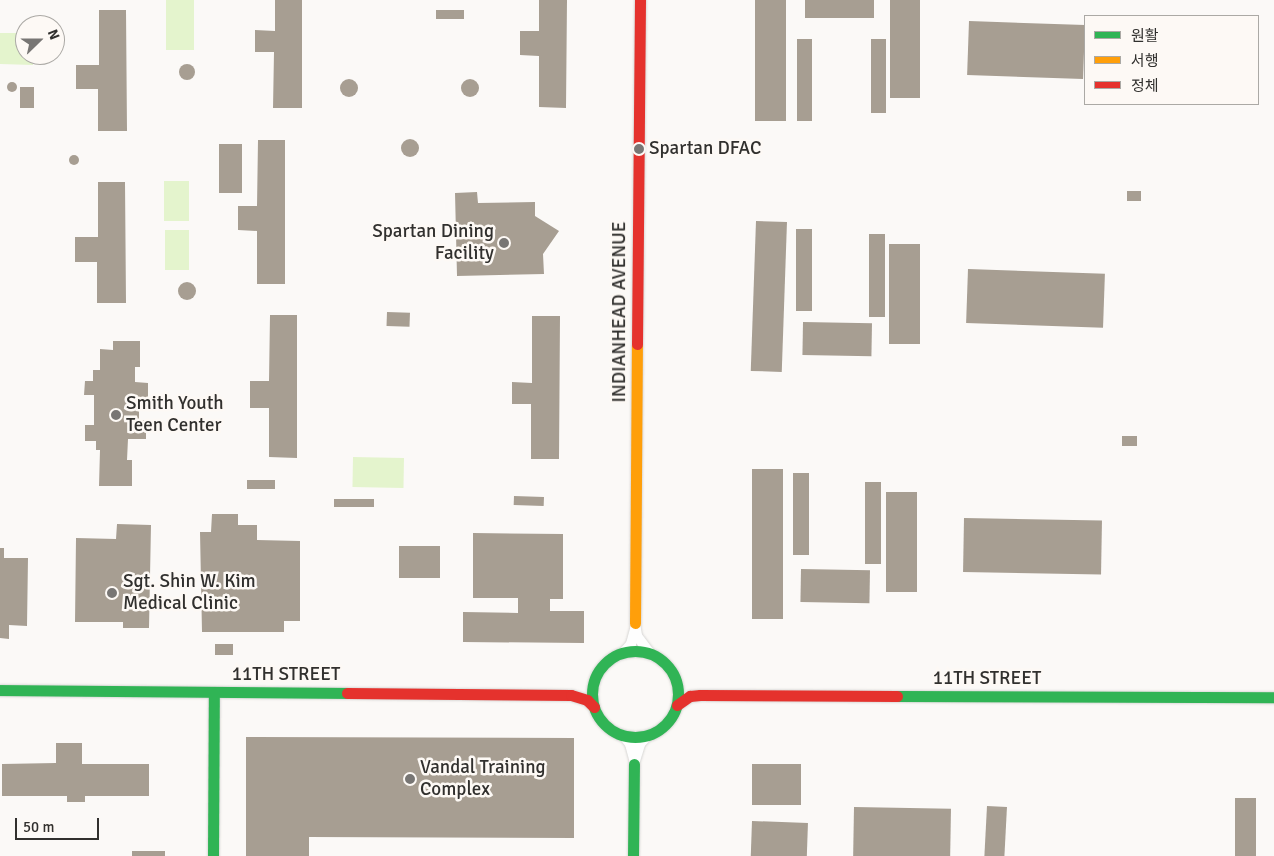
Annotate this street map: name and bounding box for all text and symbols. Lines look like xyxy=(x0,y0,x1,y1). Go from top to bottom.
north arrow xyxy=(15,15,65,65)
legend xyxy=(1084,15,1259,105)
text: N xyxy=(44,27,63,42)
text: 원활 xyxy=(1131,27,1159,45)
text: 서행 xyxy=(1131,52,1159,70)
text: 정체 xyxy=(1131,77,1159,95)
place label: Spartan DFAC xyxy=(649,138,761,160)
marker: Spartan DFAC xyxy=(633,143,645,155)
place label: Spartan Dining Facility xyxy=(372,221,494,265)
street label: INDIANHEAD AVENUE xyxy=(609,221,631,403)
marker: Spartan Dining Facility xyxy=(498,237,510,249)
place label: Smith Youth Teen Center xyxy=(126,393,224,437)
marker: Smith Youth Teen Center xyxy=(110,409,122,421)
place label: Sgt. Shin W. Kim Medical Clinic xyxy=(123,571,256,615)
marker: Sgt. Shin W. Kim Medical Clinic xyxy=(105,586,119,600)
street label: 11TH STREET xyxy=(232,664,340,686)
street label: 11TH STREET xyxy=(933,668,1041,690)
place label: Vandal Training Complex xyxy=(420,757,546,801)
marker: Vandal Training Complex xyxy=(404,773,416,785)
scale bar xyxy=(18,808,101,840)
text: 50 m xyxy=(23,818,54,836)

